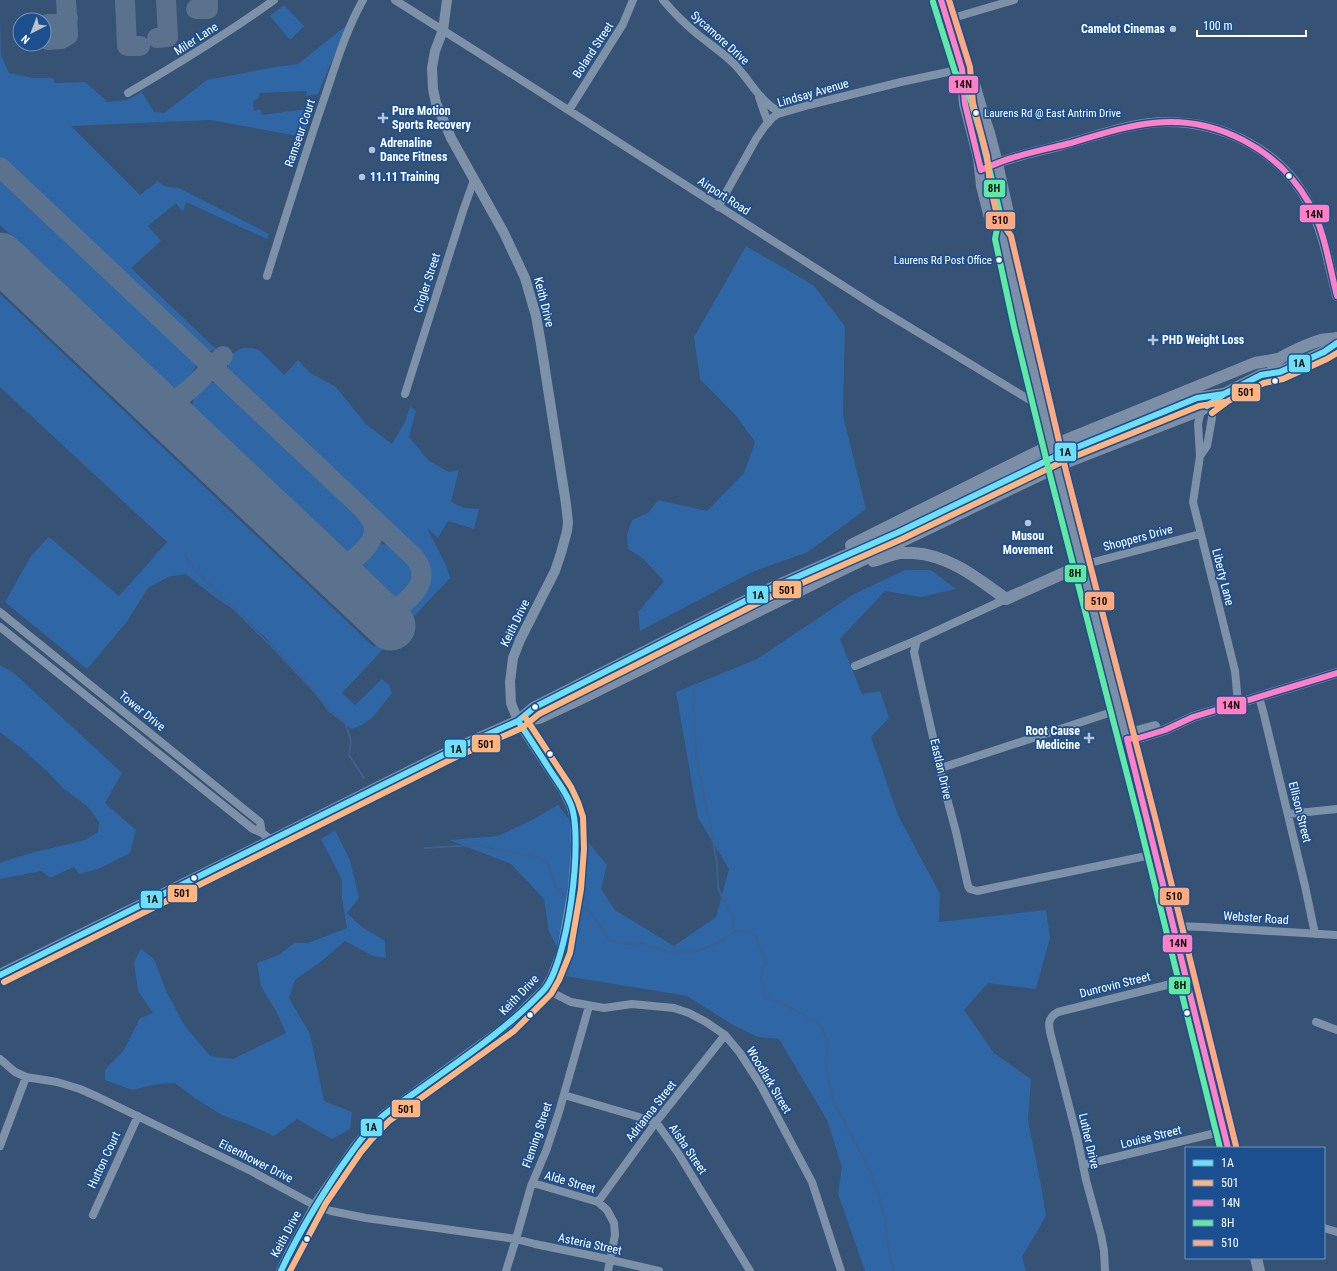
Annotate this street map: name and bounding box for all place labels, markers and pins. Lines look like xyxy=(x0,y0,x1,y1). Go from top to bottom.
place label: Camelot Cinemas xyxy=(1081,22,1166,36)
marker: Camelot Cinemas xyxy=(1168,24,1178,34)
place label: Pure Motion Sports Recovery xyxy=(392,104,471,132)
place label: Laurens Rd @ East Antrim Drive xyxy=(984,107,1121,120)
marker: Laurens Rd @ East Antrim Drive xyxy=(971,108,981,118)
marker: Pure Motion Sports Recovery xyxy=(377,112,389,124)
place label: Adrenaline Dance Fitness xyxy=(380,136,448,164)
marker: Adrenaline Dance Fitness xyxy=(367,145,377,155)
place label: 11.11 Training xyxy=(370,170,440,184)
unlabelled marker xyxy=(1284,171,1294,181)
marker: 11.11 Training xyxy=(357,172,367,182)
place label: Laurens Rd Post Office xyxy=(894,254,992,267)
marker: Laurens Rd Post Office xyxy=(994,255,1004,265)
place label: PHD Weight Loss xyxy=(1162,333,1245,347)
marker: PHD Weight Loss xyxy=(1147,334,1159,346)
unlabelled marker xyxy=(1270,376,1280,386)
marker: Musou Movement xyxy=(1023,518,1033,528)
place label: Musou Movement xyxy=(1003,529,1053,557)
unlabelled marker xyxy=(530,702,540,712)
place label: Root Cause Medicine xyxy=(1025,724,1080,752)
marker: Root Cause Medicine xyxy=(1083,732,1095,744)
unlabelled marker xyxy=(545,749,555,759)
unlabelled marker xyxy=(189,873,199,883)
unlabelled marker xyxy=(1182,1008,1192,1018)
unlabelled marker xyxy=(525,1010,535,1020)
unlabelled marker xyxy=(302,1234,312,1244)

